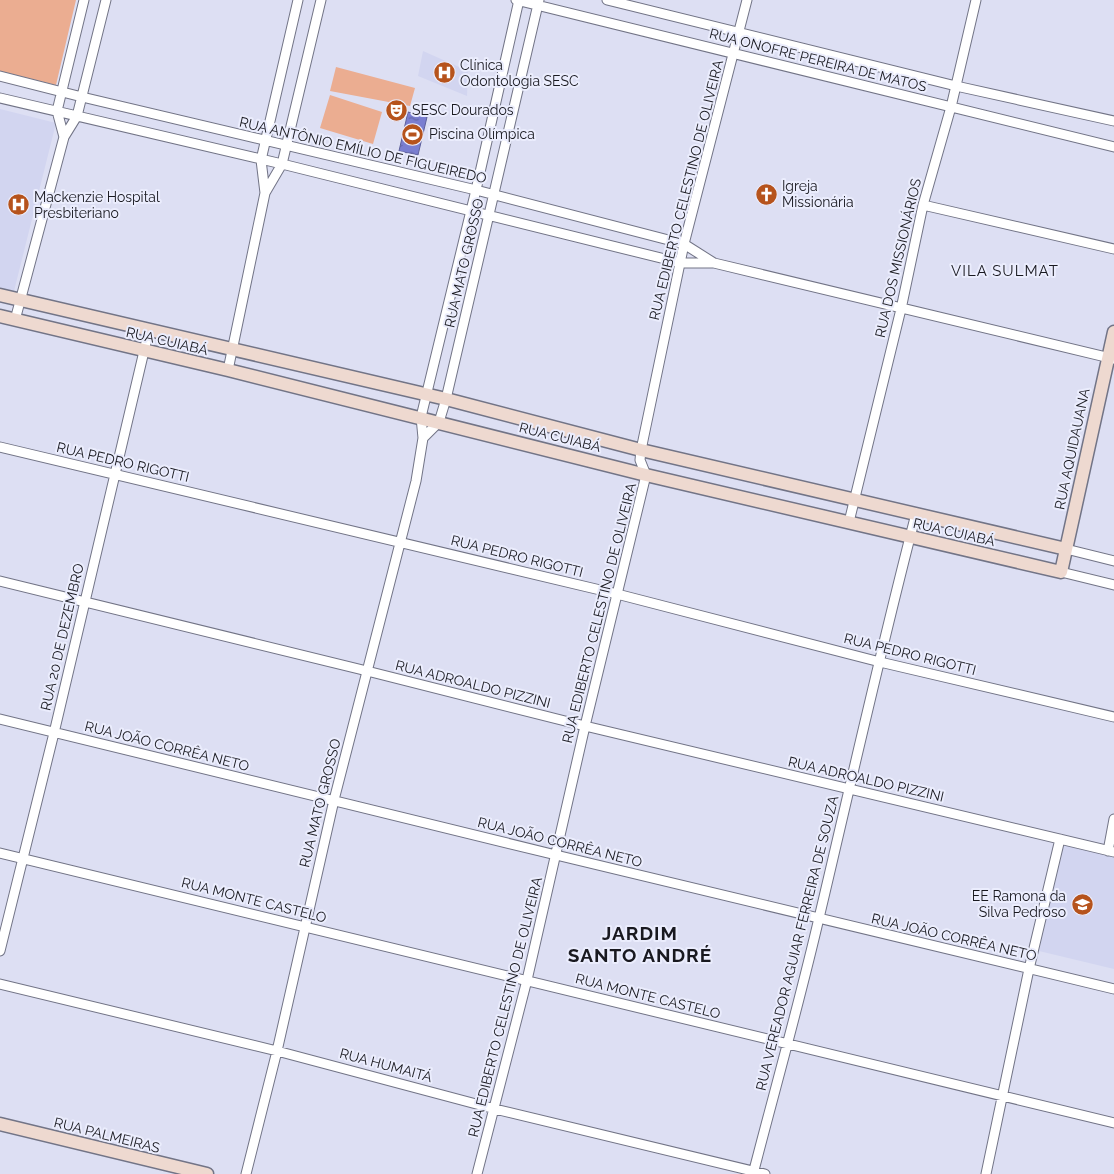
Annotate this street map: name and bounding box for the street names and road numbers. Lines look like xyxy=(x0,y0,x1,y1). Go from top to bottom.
street label: RUA ONOFRE PEREIRA DE MATOS xyxy=(708,25,929,95)
street label: RUA EDIBERTO CELESTINO DE OLIVEIRA xyxy=(646,58,726,322)
street label: RUA ANTÔNIO EMÍLIO DE FIGUEIREDO xyxy=(238,113,488,186)
street label: RUA DOS MISSIONÁRIOS xyxy=(871,176,924,339)
street label: RUA MATO GROSSO xyxy=(441,197,487,329)
street label: RUA CUIABÁ xyxy=(124,323,210,358)
street label: RUA AQUIDAUANA xyxy=(1051,386,1093,511)
street label: RUA CUIABÁ xyxy=(518,418,603,455)
street label: RUA PEDRO RIGOTTI xyxy=(55,439,191,485)
street label: RUA EDIBERTO CELESTINO DE OLIVEIRA xyxy=(559,481,639,745)
street label: RUA CUIABÁ xyxy=(911,514,997,549)
street label: RUA PEDRO RIGOTTI xyxy=(449,532,585,580)
street label: RUA 20 DE DEZEMBRO xyxy=(37,562,87,712)
street label: RUA PEDRO RIGOTTI xyxy=(842,630,978,678)
street label: RUA ADROALDO PIZZINI xyxy=(394,657,552,711)
street label: RUA JOÃO CORRÊA NETO xyxy=(83,717,251,774)
street label: RUA MATO GROSSO xyxy=(296,737,344,869)
street label: RUA ADROALDO PIZZINI xyxy=(786,753,946,805)
street label: RUA VEREADOR AGUIAR FERREIRA DE SOUZA xyxy=(753,793,842,1092)
street label: RUA JOÃO CORRÊA NETO xyxy=(476,813,644,870)
street label: RUA MONTE CASTELO xyxy=(180,874,328,926)
street label: RUA EDIBERTO CELESTINO DE OLIVEIRA xyxy=(465,875,545,1139)
street label: RUA JOÃO CORRÊA NETO xyxy=(870,909,1038,964)
street label: RUA MONTE CASTELO xyxy=(574,970,722,1022)
street label: RUA HUMAITÁ xyxy=(338,1044,435,1085)
street label: RUA PALMEIRAS xyxy=(52,1114,162,1156)

